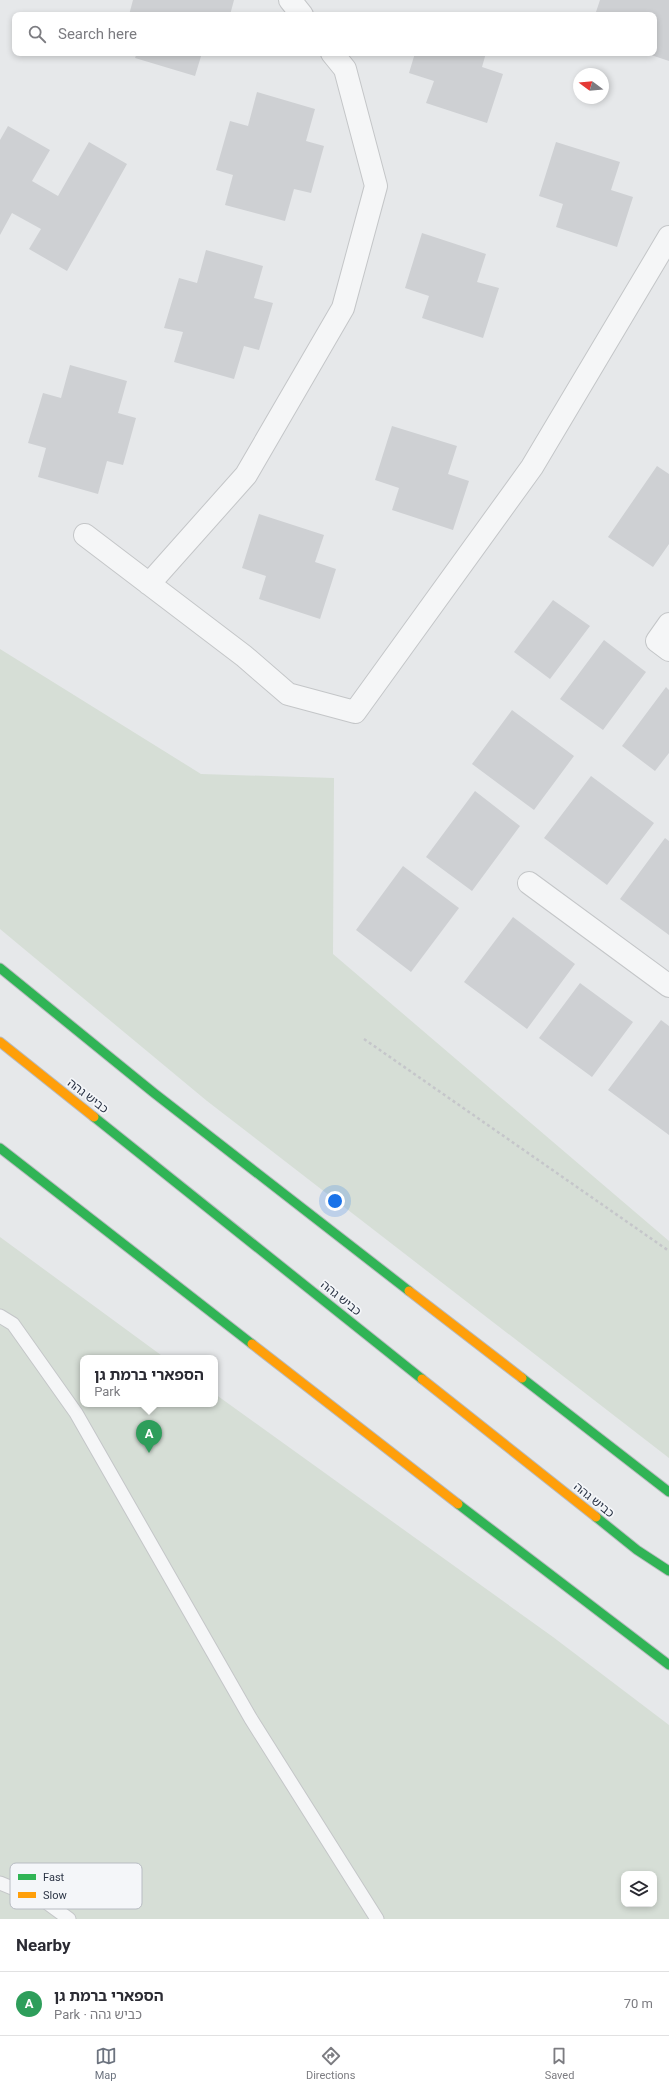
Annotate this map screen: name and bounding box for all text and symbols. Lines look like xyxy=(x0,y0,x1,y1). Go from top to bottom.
search box xyxy=(12,12,657,56)
icon: search xyxy=(26,23,48,45)
text: Search here xyxy=(58,25,137,43)
north arrow xyxy=(573,68,609,104)
street label: כביש גהה xyxy=(65,1076,111,1116)
your location xyxy=(325,1191,345,1211)
street label: כביש גהה xyxy=(318,1278,364,1318)
popup xyxy=(80,1355,218,1407)
text: הספארי ברמת גן xyxy=(94,1366,204,1384)
text: Park xyxy=(94,1384,120,1399)
pin: A xyxy=(136,1420,162,1453)
street label: כביש גהה xyxy=(571,1480,617,1520)
legend xyxy=(10,1863,142,1909)
text: Fast xyxy=(43,1871,65,1884)
map controls xyxy=(621,1871,657,1907)
button: layers xyxy=(621,1871,657,1907)
text: Slow xyxy=(43,1889,67,1902)
text: Nearby xyxy=(16,1935,71,1955)
text: הספארי ברמת גן xyxy=(54,1987,164,2005)
text: A xyxy=(25,1996,33,2011)
text: 70 m xyxy=(624,1996,653,2011)
text: Park · כביש גהה xyxy=(54,2007,142,2022)
tab: Map xyxy=(95,2045,117,2082)
tab: Directions xyxy=(306,2045,355,2082)
tab: Saved xyxy=(545,2045,574,2082)

